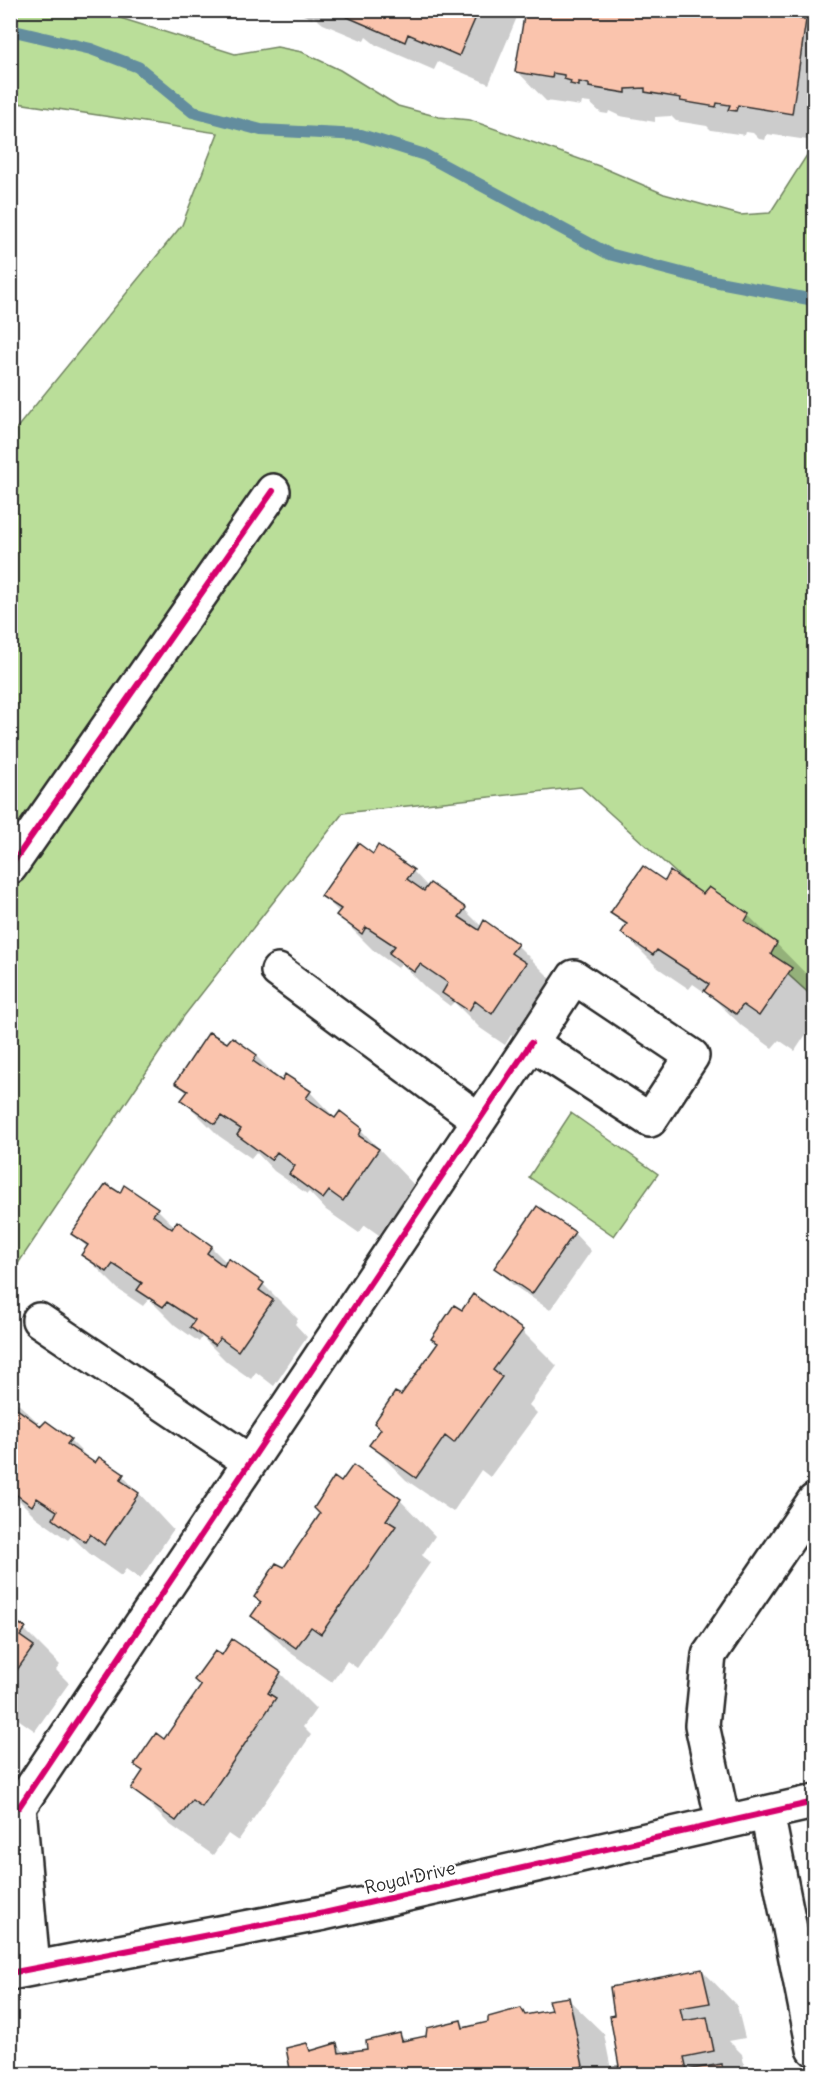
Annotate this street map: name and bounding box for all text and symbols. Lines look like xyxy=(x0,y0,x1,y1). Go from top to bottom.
street label: Royal Drive xyxy=(362,1856,458,1899)

